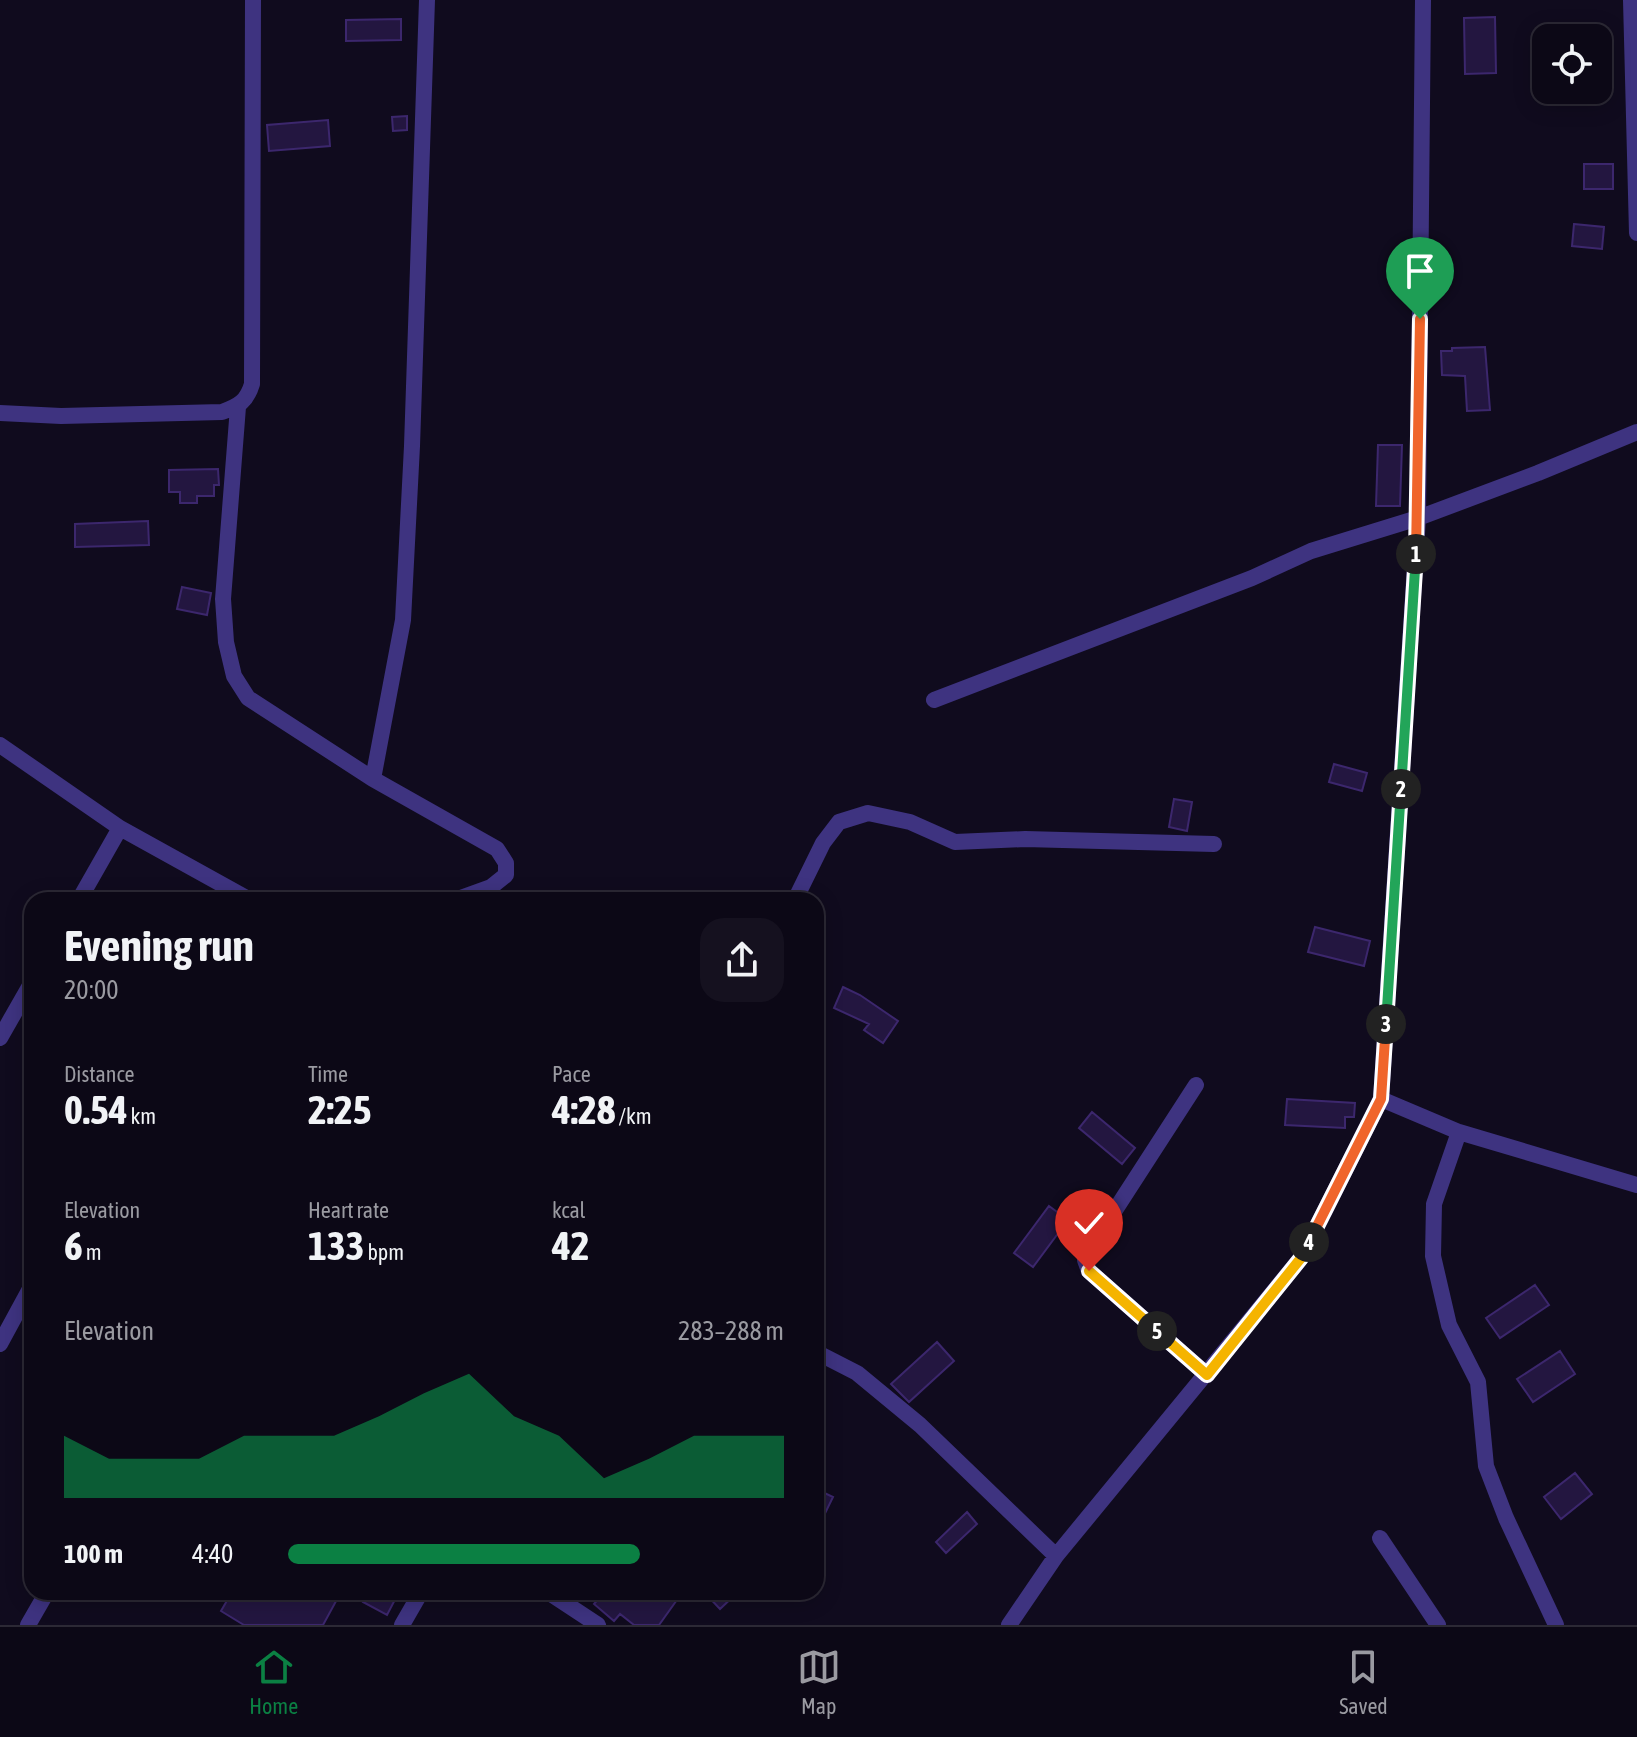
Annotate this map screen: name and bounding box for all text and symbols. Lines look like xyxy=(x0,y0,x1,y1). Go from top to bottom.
map controls xyxy=(1532,24,1612,104)
button: locate xyxy=(1532,24,1612,104)
pin xyxy=(1386,237,1454,319)
icon: arrive xyxy=(1398,249,1442,293)
pin: 1 xyxy=(1396,534,1436,574)
text: 1 xyxy=(1411,541,1421,567)
pin: 2 xyxy=(1381,769,1421,809)
text: 2 xyxy=(1396,776,1406,802)
button: share xyxy=(700,918,784,1002)
text: Evening run xyxy=(64,920,254,970)
text: 20:00 xyxy=(64,975,119,1005)
pin: 3 xyxy=(1366,1004,1406,1044)
text: 3 xyxy=(1381,1011,1391,1037)
text: Distance xyxy=(64,1061,135,1087)
text: Time xyxy=(308,1061,348,1087)
text: Pace xyxy=(552,1061,591,1087)
text: 0.54 xyxy=(64,1087,128,1132)
text: 2:25 xyxy=(308,1087,372,1132)
text: 4:28 xyxy=(552,1087,616,1132)
text: km xyxy=(128,1103,156,1129)
text: /km xyxy=(616,1103,652,1129)
pin xyxy=(1055,1189,1123,1271)
text: Elevation xyxy=(64,1197,140,1223)
text: Heart rate xyxy=(308,1197,389,1223)
text: kcal xyxy=(552,1197,585,1223)
icon: check xyxy=(1067,1201,1111,1245)
pin: 4 xyxy=(1289,1222,1329,1262)
text: 6 xyxy=(64,1223,83,1268)
text: 133 xyxy=(308,1223,364,1268)
text: 42 xyxy=(552,1223,590,1268)
text: 4 xyxy=(1304,1229,1314,1255)
text: m xyxy=(83,1239,102,1265)
text: bpm xyxy=(364,1239,404,1265)
pin: 5 xyxy=(1137,1311,1177,1351)
text: Elevation xyxy=(64,1316,154,1346)
text: 283–288 m xyxy=(678,1316,784,1346)
text: 5 xyxy=(1152,1318,1162,1344)
text: 100 m xyxy=(64,1539,123,1569)
text: 4:40 xyxy=(192,1539,233,1569)
tab: Home xyxy=(249,1645,298,1719)
tab: Map xyxy=(797,1645,841,1719)
tab: Saved xyxy=(1339,1645,1388,1719)

